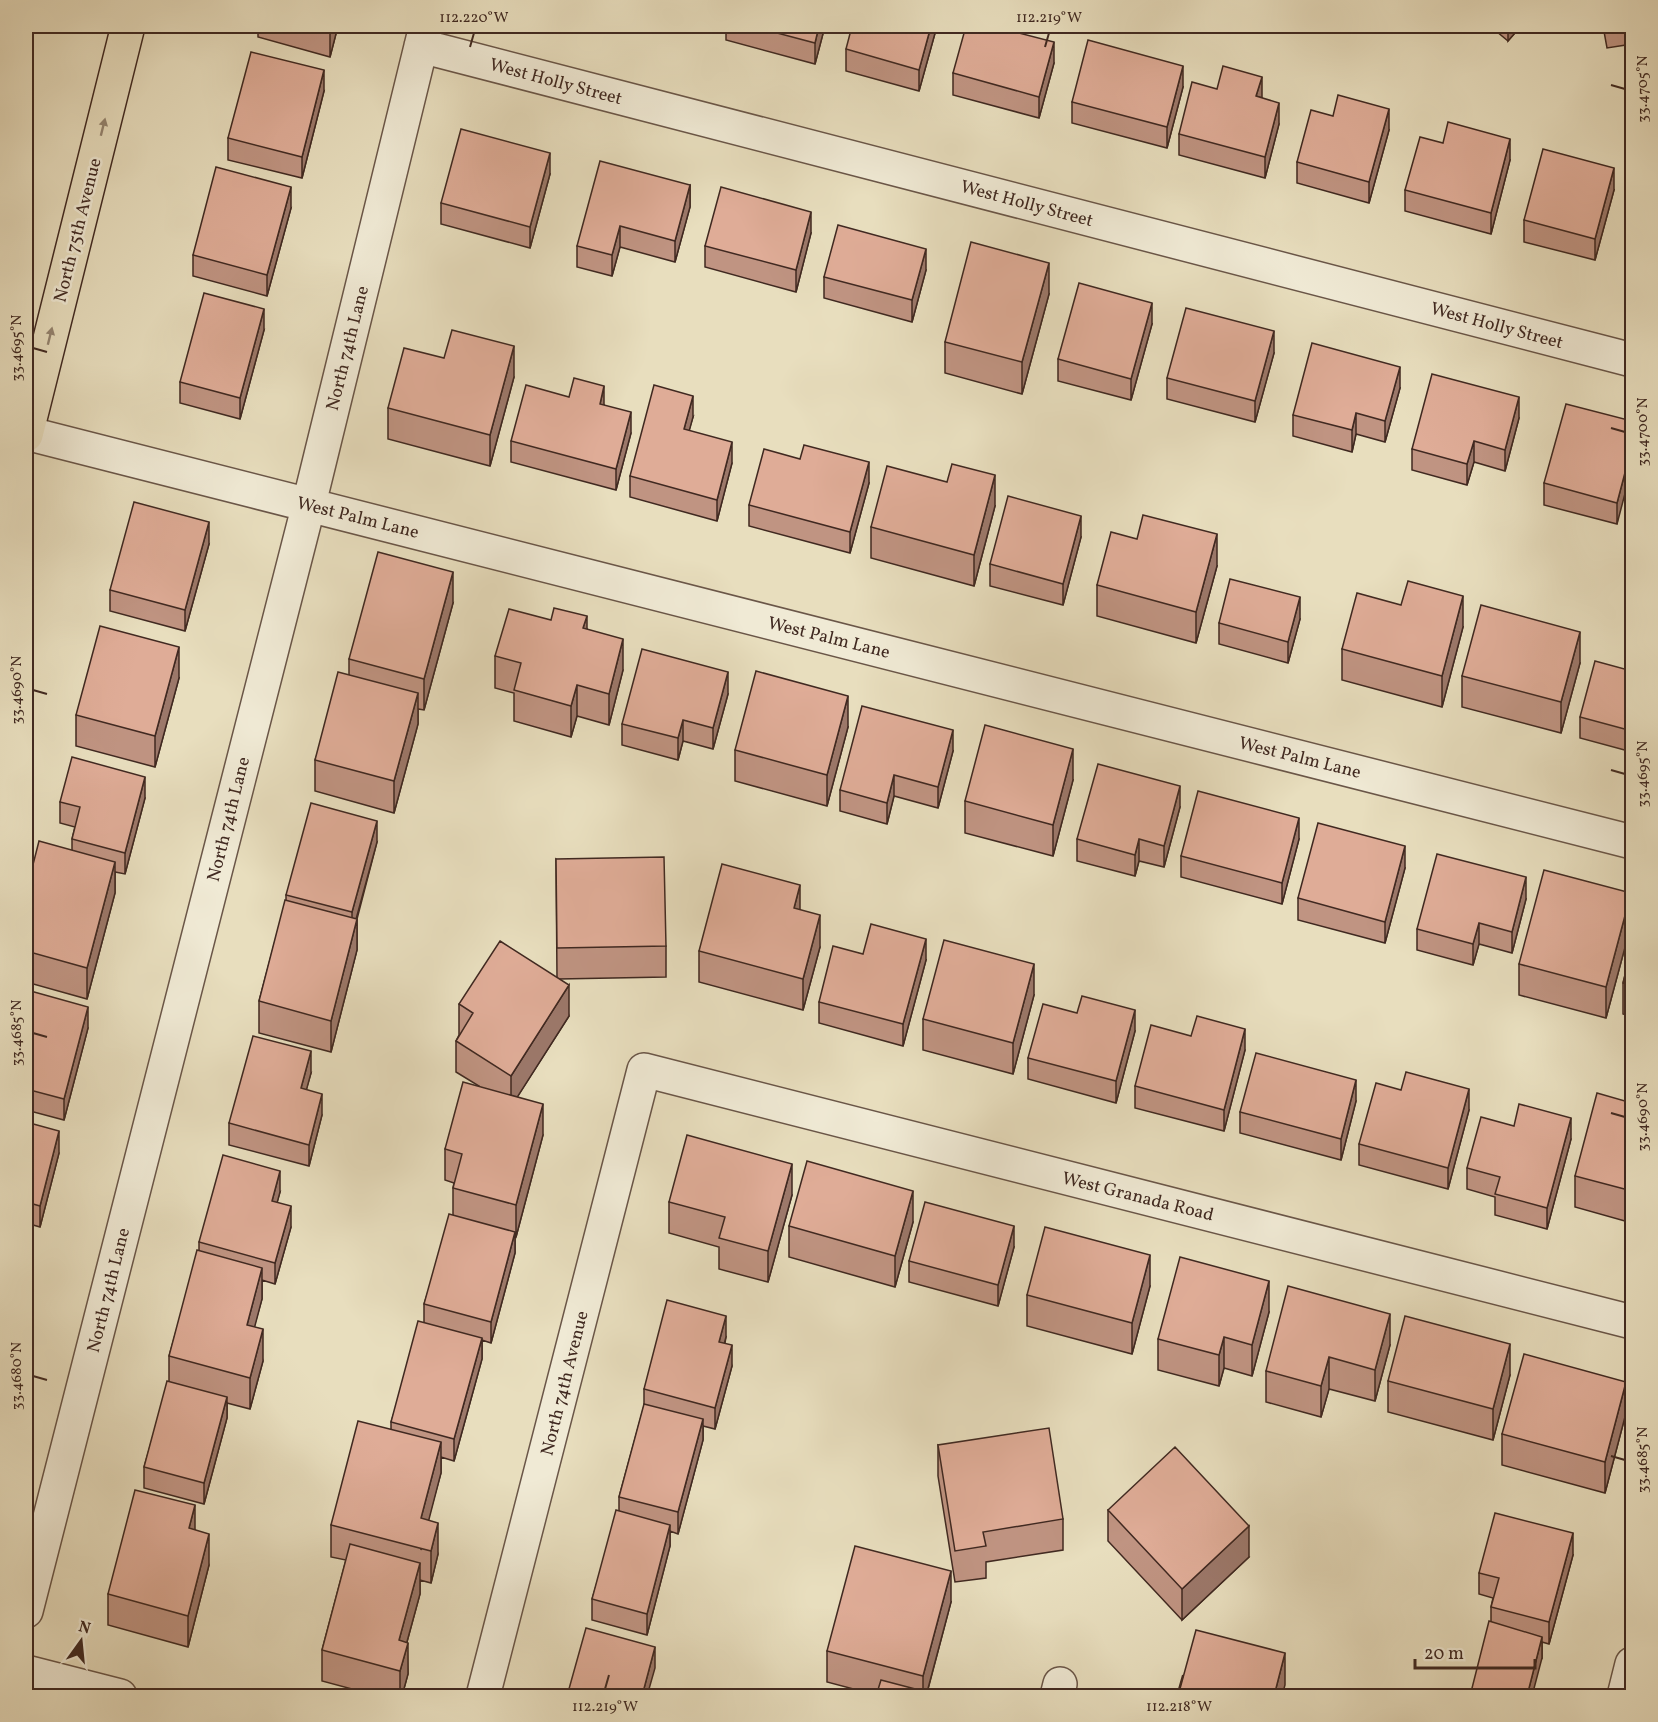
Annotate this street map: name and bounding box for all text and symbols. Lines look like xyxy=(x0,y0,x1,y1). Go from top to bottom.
text: 112.220°W xyxy=(439,8,509,29)
text: 112.219°W xyxy=(1016,8,1082,29)
street label: West Holly Street xyxy=(486,53,625,112)
text: 33.4705°N xyxy=(1633,55,1654,123)
one-way arrow xyxy=(98,117,108,136)
street label: North 75th Avenue xyxy=(48,156,108,305)
street label: West Holly Street xyxy=(957,175,1096,234)
street label: North 74th Lane xyxy=(321,283,376,413)
street label: West Holly Street xyxy=(1427,297,1566,356)
text: 33.4695°N xyxy=(7,315,28,381)
one-way arrow xyxy=(46,327,56,345)
text: 33.4700°N xyxy=(1633,397,1654,467)
street label: West Palm Lane xyxy=(294,491,422,546)
street label: West Palm Lane xyxy=(765,611,893,666)
text: 33.4690°N xyxy=(7,656,28,724)
street label: West Palm Lane xyxy=(1236,731,1364,786)
text: 33.4695°N xyxy=(1633,741,1654,807)
street label: North 74th Lane xyxy=(202,754,257,884)
text: 33.4685°N xyxy=(7,1000,28,1066)
text: 33.4690°N xyxy=(1633,1083,1654,1151)
street label: West Granada Road xyxy=(1059,1167,1216,1228)
street label: North 74th Lane xyxy=(82,1225,137,1355)
street label: North 74th Avenue xyxy=(535,1308,596,1458)
text: 33.4680°N xyxy=(7,1342,28,1410)
text: 33.4685°N xyxy=(1633,1427,1654,1493)
north arrow xyxy=(51,1611,111,1671)
text: N xyxy=(76,1616,93,1641)
scale bar xyxy=(1415,1632,1535,1670)
text: 20 m xyxy=(1424,1642,1464,1667)
text: 112.219°W xyxy=(572,1697,638,1718)
text: 112.218°W xyxy=(1146,1697,1212,1718)

